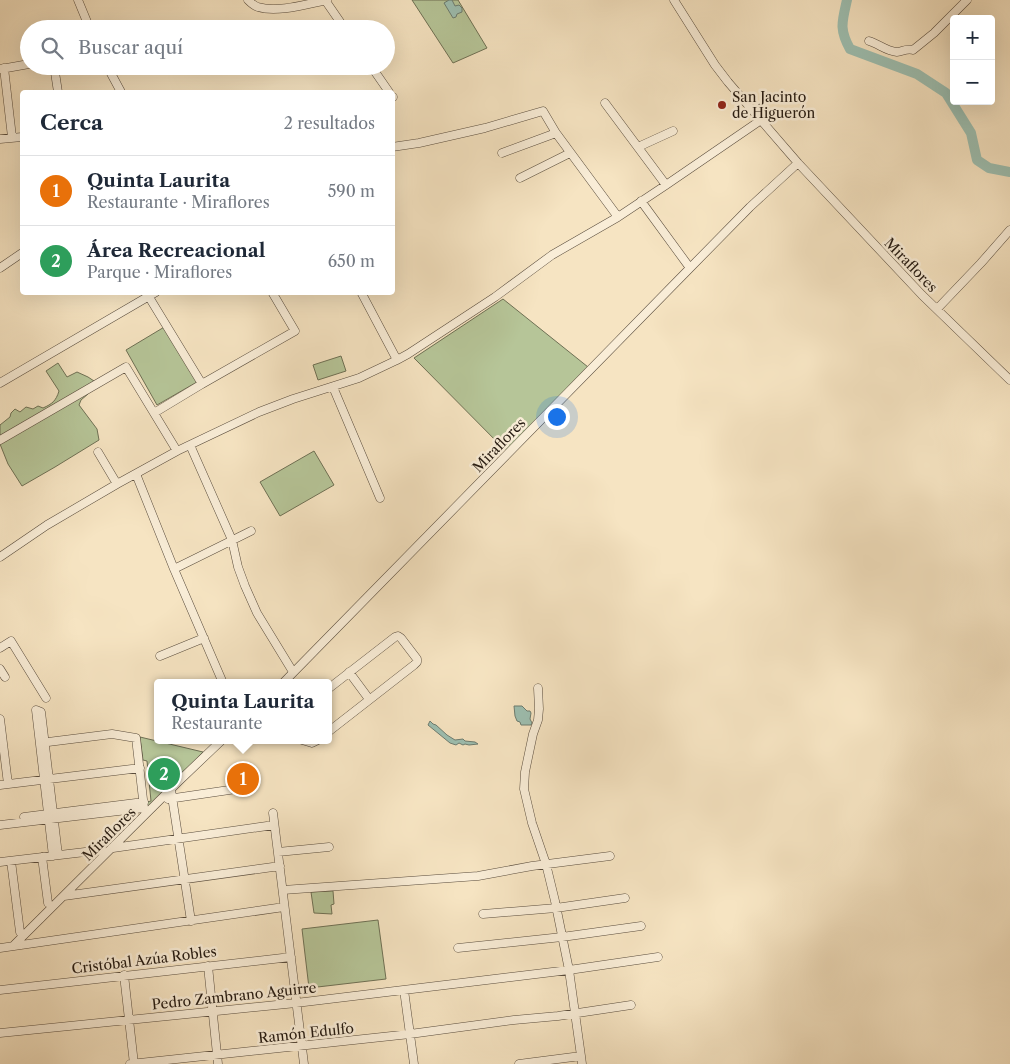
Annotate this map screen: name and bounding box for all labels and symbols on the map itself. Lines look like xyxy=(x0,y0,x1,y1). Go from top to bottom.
place label: San Jacinto de Higuerón xyxy=(732,88,816,122)
marker: San Jacinto de Higuerón xyxy=(716,99,728,111)
street label: Miraflores xyxy=(881,234,941,296)
your location xyxy=(544,404,570,430)
street label: Miraflores xyxy=(469,414,529,476)
pin: 2 xyxy=(148,755,180,793)
pin: 1 xyxy=(227,760,259,798)
street label: Miraflores xyxy=(78,803,140,865)
street label: Cristóbal Azúa Robles xyxy=(71,942,217,978)
street label: Pedro Zambrano Aguirre xyxy=(151,978,317,1014)
street label: Ramón Edulfo xyxy=(257,1019,355,1047)

